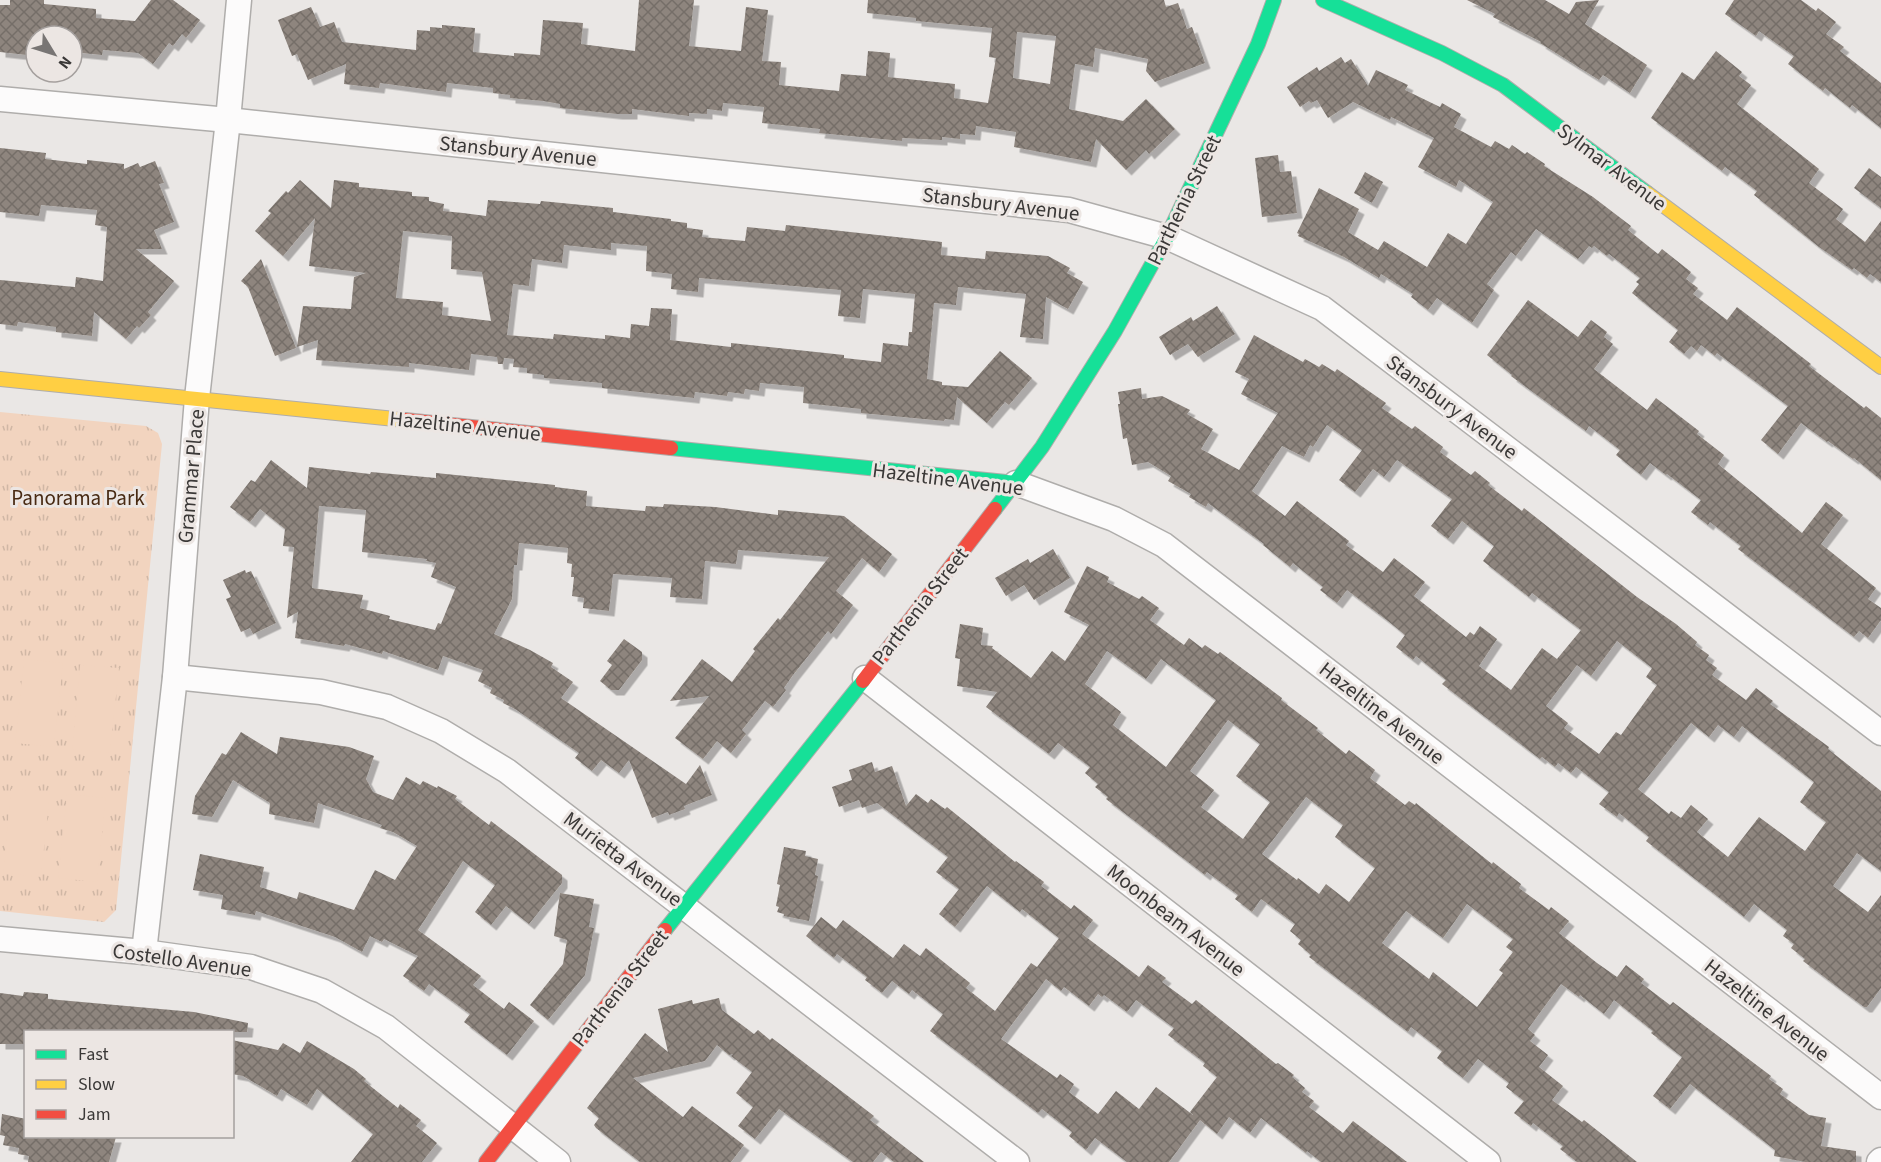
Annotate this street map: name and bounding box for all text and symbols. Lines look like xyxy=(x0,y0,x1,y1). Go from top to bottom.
north arrow xyxy=(24,24,84,84)
text: N xyxy=(53,52,77,74)
street label: Sylmar Avenue xyxy=(1551,116,1673,218)
street label: Stansbury Avenue xyxy=(438,128,598,174)
street label: Parthenia Street xyxy=(1139,130,1229,270)
street label: Stansbury Avenue xyxy=(921,179,1081,229)
street label: Stansbury Avenue xyxy=(1380,348,1524,466)
street label: Hazeltine Avenue xyxy=(388,403,542,449)
street label: Grammar Place xyxy=(170,408,212,544)
street label: Hazeltine Avenue xyxy=(871,455,1025,503)
park label: Panorama Park xyxy=(11,483,145,513)
street label: Parthenia Street xyxy=(865,541,975,671)
street label: Hazeltine Avenue xyxy=(1313,654,1451,772)
street label: Murietta Avenue xyxy=(557,804,689,914)
street label: Moonbeam Avenue xyxy=(1101,856,1251,984)
street label: Parthenia Street xyxy=(565,923,675,1053)
street label: Costello Avenue xyxy=(111,935,253,985)
street label: Hazeltine Avenue xyxy=(1698,951,1836,1069)
legend xyxy=(24,1030,234,1138)
text: Fast xyxy=(78,1042,109,1067)
text: Slow xyxy=(78,1072,115,1097)
text: Jam xyxy=(78,1102,111,1127)

